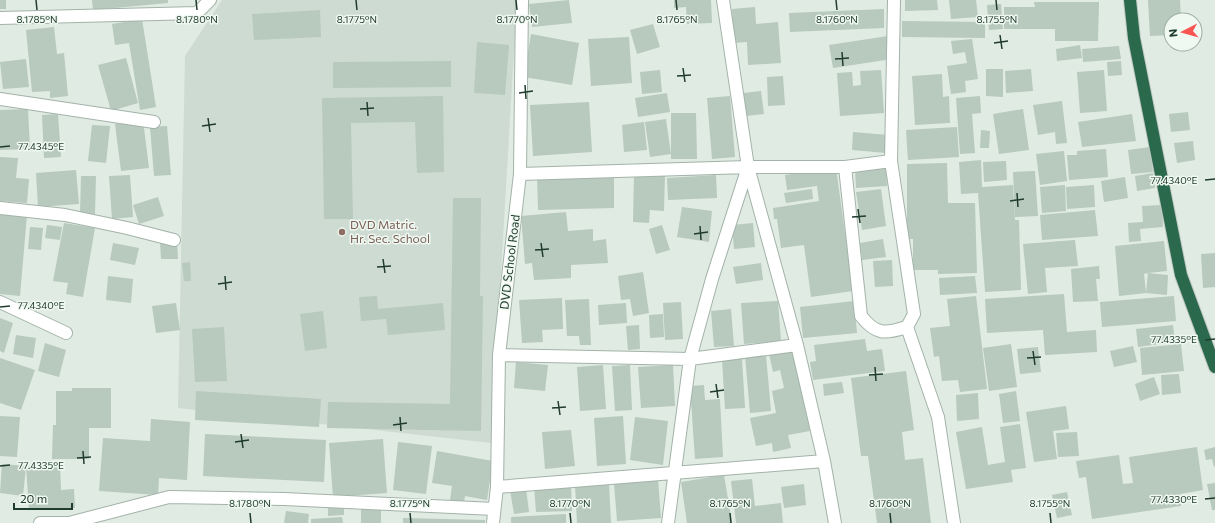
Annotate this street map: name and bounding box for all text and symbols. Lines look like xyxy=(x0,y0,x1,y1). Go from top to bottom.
north arrow xyxy=(1163,12,1203,52)
text: 8.1785°N xyxy=(16,13,58,25)
text: 8.1780°N xyxy=(176,13,218,25)
text: 8.1775°N xyxy=(337,13,377,25)
text: 8.1770°N xyxy=(496,13,538,25)
text: 8.1765°N xyxy=(656,13,698,25)
text: 8.1760°N xyxy=(816,13,858,25)
text: 8.1755°N xyxy=(977,13,1017,25)
text: N xyxy=(1166,28,1179,38)
text: 77.4345°E xyxy=(18,140,64,152)
text: 77.4340°E xyxy=(1151,174,1198,186)
street label: DVD School Road xyxy=(496,214,522,310)
place label: DVD Matric. Hr. Sec. School xyxy=(350,217,430,245)
marker: DVD Matric. Hr. Sec. School xyxy=(337,227,347,237)
text: 77.4340°E xyxy=(18,299,65,311)
text: 77.4335°E xyxy=(1151,333,1197,345)
text: 77.4335°E xyxy=(18,459,64,471)
scale bar xyxy=(14,485,72,511)
text: 20 m xyxy=(20,491,47,505)
text: 77.4330°E xyxy=(1151,493,1197,505)
text: 8.1780°N xyxy=(229,497,271,509)
text: 8.1775°N xyxy=(390,497,430,509)
text: 8.1770°N xyxy=(549,497,591,509)
text: 8.1765°N xyxy=(709,497,751,509)
text: 8.1760°N xyxy=(869,497,911,509)
text: 8.1755°N xyxy=(1030,497,1070,509)

